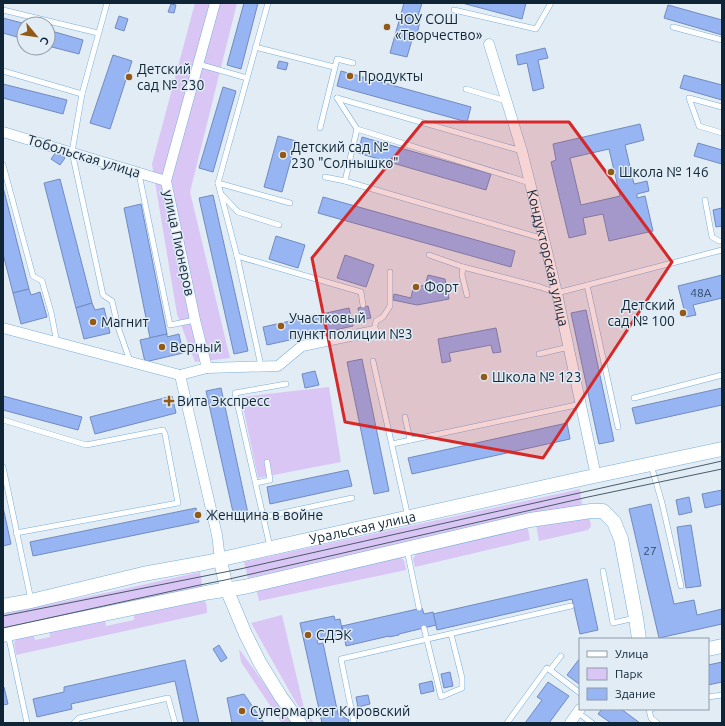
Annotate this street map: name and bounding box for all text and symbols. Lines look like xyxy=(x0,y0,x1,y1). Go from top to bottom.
place label: ЧОУ СОШ «Творчество» xyxy=(395,11,483,43)
north arrow xyxy=(16,16,56,56)
marker: ЧОУ СОШ «Творчество» xyxy=(382,22,392,32)
text: С xyxy=(38,35,52,47)
place label: Детский сад № 230 xyxy=(137,61,205,93)
place label: Продукты xyxy=(358,68,423,84)
marker: Продукты xyxy=(345,71,355,81)
marker: Детский сад № 230 xyxy=(124,72,134,82)
street label: Тобольская улица xyxy=(26,131,142,181)
place label: Детский сад № 230 "Солнышко" xyxy=(291,139,399,171)
marker: Детский сад № 230 "Солнышко" xyxy=(278,150,288,160)
place label: Школа № 146 xyxy=(619,164,709,180)
marker: Школа № 146 xyxy=(606,167,616,177)
street label: Кондукторская улица xyxy=(524,188,572,328)
street label: улица Пионеров xyxy=(160,189,198,297)
place label: Форт xyxy=(424,279,459,295)
marker: Форт xyxy=(411,282,421,292)
house number: 48А xyxy=(690,286,712,299)
place label: Детский сад № 100 xyxy=(608,297,675,329)
marker: Детский сад № 100 xyxy=(678,308,688,318)
place label: Участковый пункт полиции №3 xyxy=(289,310,413,342)
place label: Магнит xyxy=(101,314,149,330)
marker: Магнит xyxy=(88,317,98,327)
marker: Участковый пункт полиции №3 xyxy=(276,321,286,331)
place label: Верный xyxy=(170,339,222,355)
marker: Верный xyxy=(157,342,167,352)
place label: Школа № 123 xyxy=(492,369,582,385)
marker: Школа № 123 xyxy=(479,372,489,382)
place label: Вита Экспресс xyxy=(177,393,270,409)
marker: Вита Экспресс xyxy=(164,396,174,406)
place label: Женщина в войне xyxy=(206,507,323,523)
street label: Уральская улица xyxy=(308,508,417,547)
marker: Женщина в войне xyxy=(193,510,203,520)
house number: 27 xyxy=(643,544,657,557)
place label: СДЭК xyxy=(316,627,352,643)
marker: СДЭК xyxy=(303,630,313,640)
legend xyxy=(579,638,709,710)
text: Улица xyxy=(615,647,648,660)
text: Парк xyxy=(615,667,643,680)
text: Здание xyxy=(615,687,656,700)
place label: Супермаркет Кировский xyxy=(250,703,410,719)
marker: Супермаркет Кировский xyxy=(237,706,247,716)

